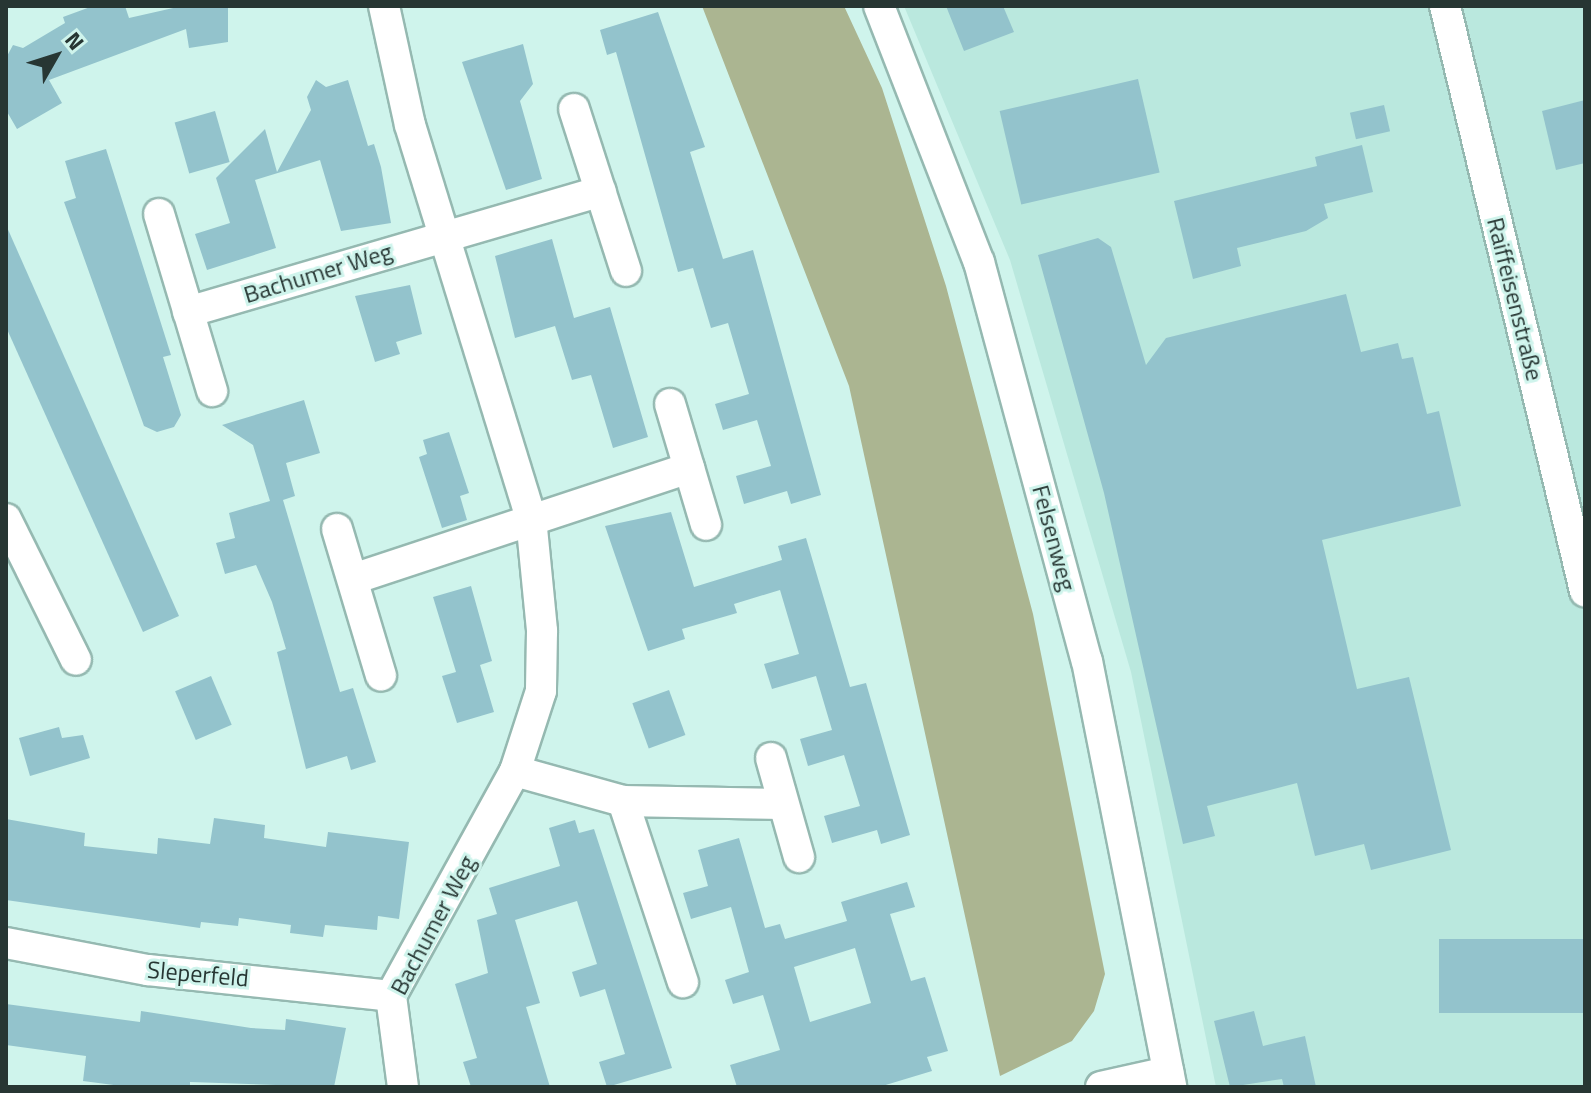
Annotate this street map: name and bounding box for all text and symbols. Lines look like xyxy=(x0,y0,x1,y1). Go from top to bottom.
north arrow xyxy=(16,16,96,96)
text: N xyxy=(57,24,93,58)
street label: Raiffeisenstraße xyxy=(1481,214,1549,384)
street label: Bachumer Weg xyxy=(240,237,396,309)
street label: Felsenweg xyxy=(1026,482,1082,594)
street label: Bachumer Weg xyxy=(384,850,482,1000)
street label: Sleperfeld xyxy=(146,955,250,993)

